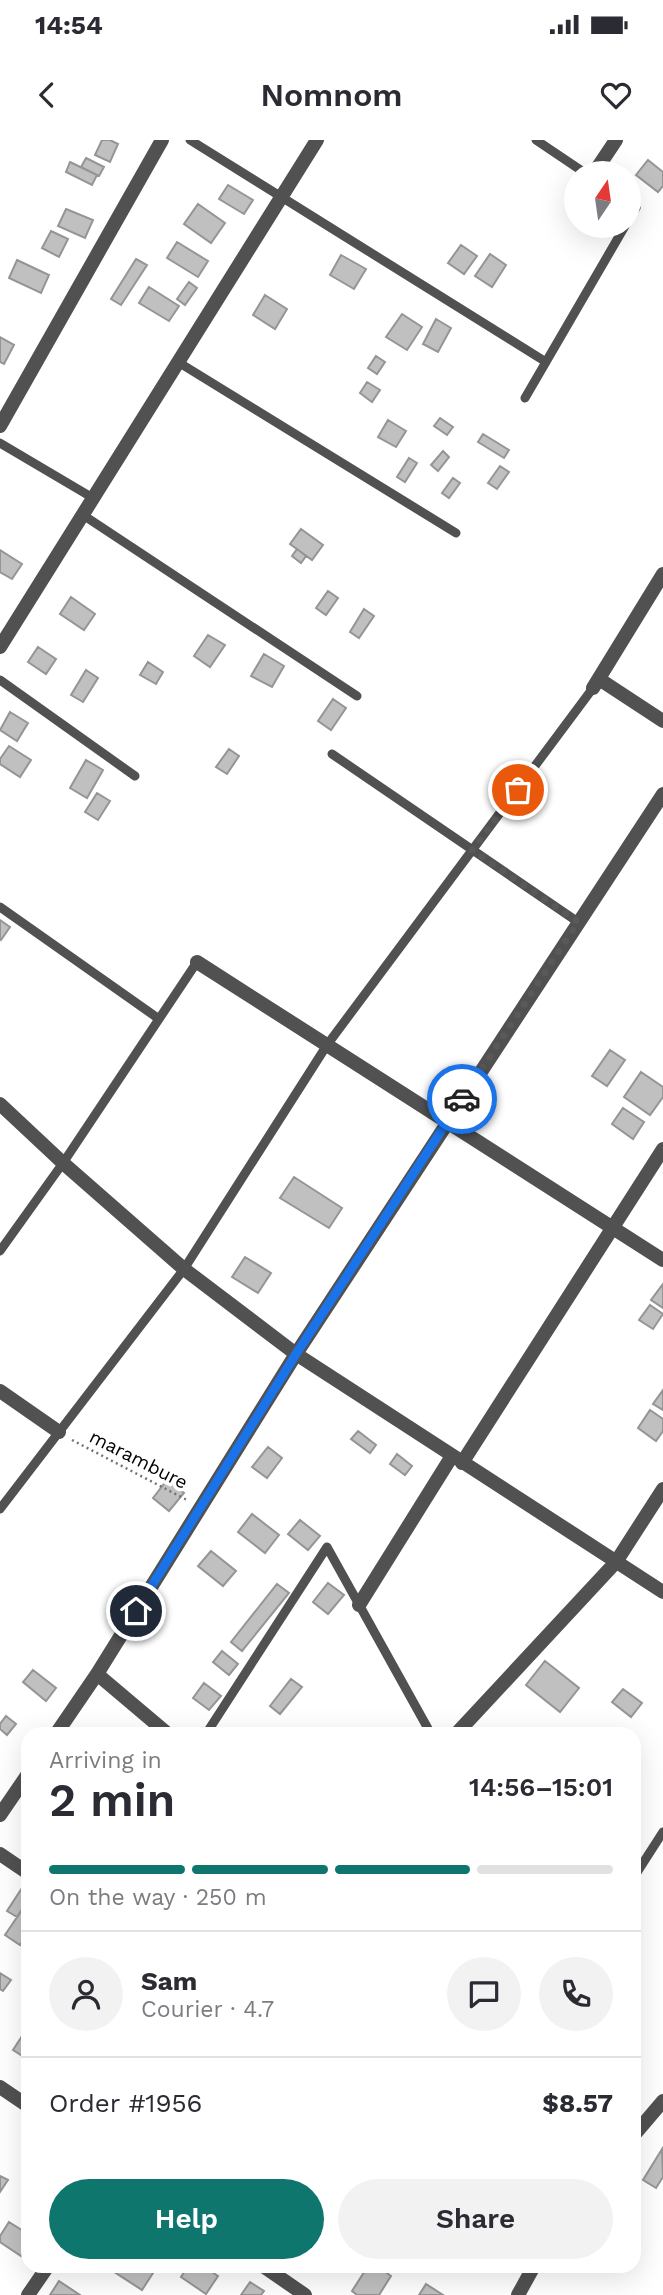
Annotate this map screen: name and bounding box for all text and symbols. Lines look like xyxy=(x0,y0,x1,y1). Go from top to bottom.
text: 14:54 xyxy=(35,10,103,40)
icon: back xyxy=(28,76,66,114)
text: Nomnom xyxy=(260,76,403,114)
icon: heart xyxy=(597,76,635,114)
north arrow xyxy=(564,161,640,238)
map controls xyxy=(564,161,641,238)
pin xyxy=(488,760,548,820)
icon: bag xyxy=(499,771,537,809)
courier xyxy=(427,1064,497,1134)
icon: car xyxy=(443,1080,481,1118)
street label: marambure xyxy=(86,1425,192,1494)
pin xyxy=(106,1581,166,1641)
icon: home xyxy=(117,1592,155,1630)
text: Arriving in xyxy=(49,1747,162,1774)
text: 14:56–15:01 xyxy=(469,1772,613,1802)
text: 2 min xyxy=(49,1773,175,1827)
text: On the way · 250 m xyxy=(49,1884,267,1911)
button: person xyxy=(49,1957,123,2031)
button: chat xyxy=(447,1957,521,2031)
button: phone xyxy=(539,1957,613,2031)
text: Sam xyxy=(141,1966,197,1996)
text: Courier · 4.7 xyxy=(141,1996,274,2023)
text: Order #1956 xyxy=(49,2088,202,2118)
text: $8.57 xyxy=(542,2088,613,2118)
button: Help xyxy=(49,2179,324,2259)
button: Share xyxy=(338,2179,613,2259)

